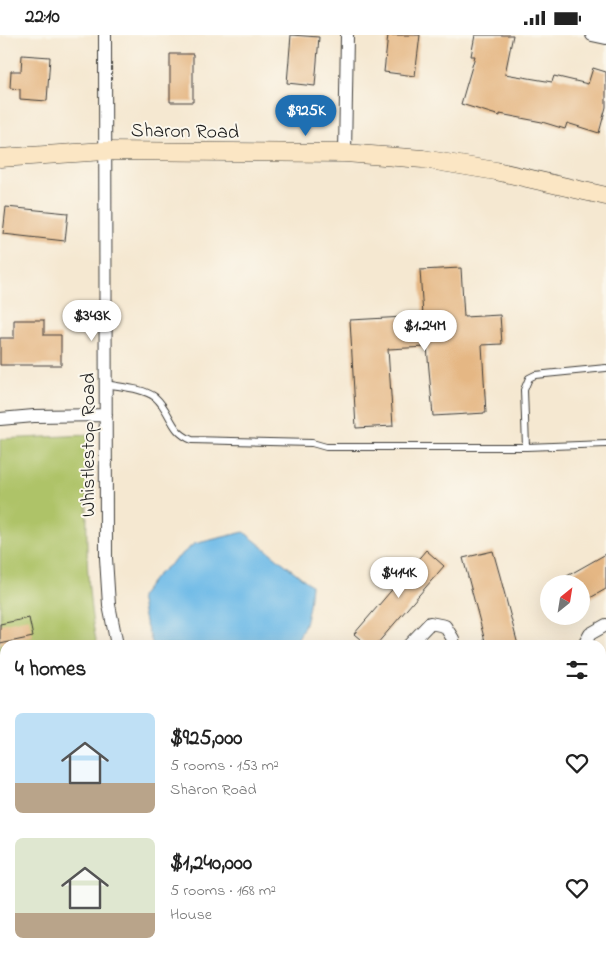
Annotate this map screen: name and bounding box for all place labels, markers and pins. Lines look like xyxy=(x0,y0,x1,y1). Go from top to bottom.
pin: $925K xyxy=(271,94,341,137)
pin: $343K xyxy=(57,299,127,342)
pin: $1.24M xyxy=(384,309,466,352)
pin: $414K xyxy=(364,557,434,599)

